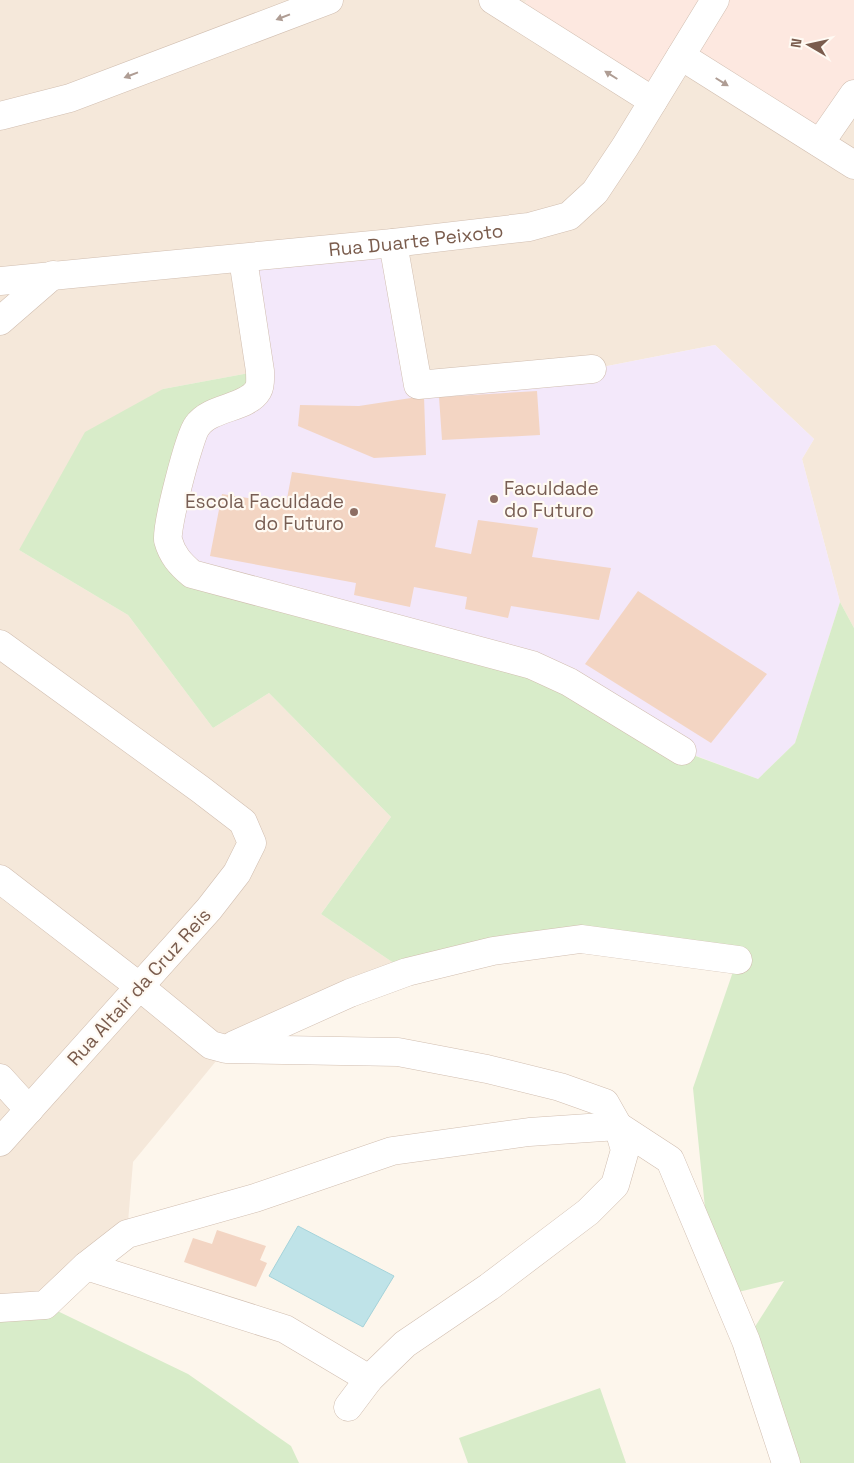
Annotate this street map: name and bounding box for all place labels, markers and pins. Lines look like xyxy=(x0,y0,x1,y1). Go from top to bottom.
place label: Faculdade do Futuro xyxy=(504,476,599,523)
place label: Escola Faculdade do Futuro xyxy=(185,489,344,536)
marker: Faculdade do Futuro xyxy=(488,493,500,505)
marker: Escola Faculdade do Futuro xyxy=(348,506,360,518)

